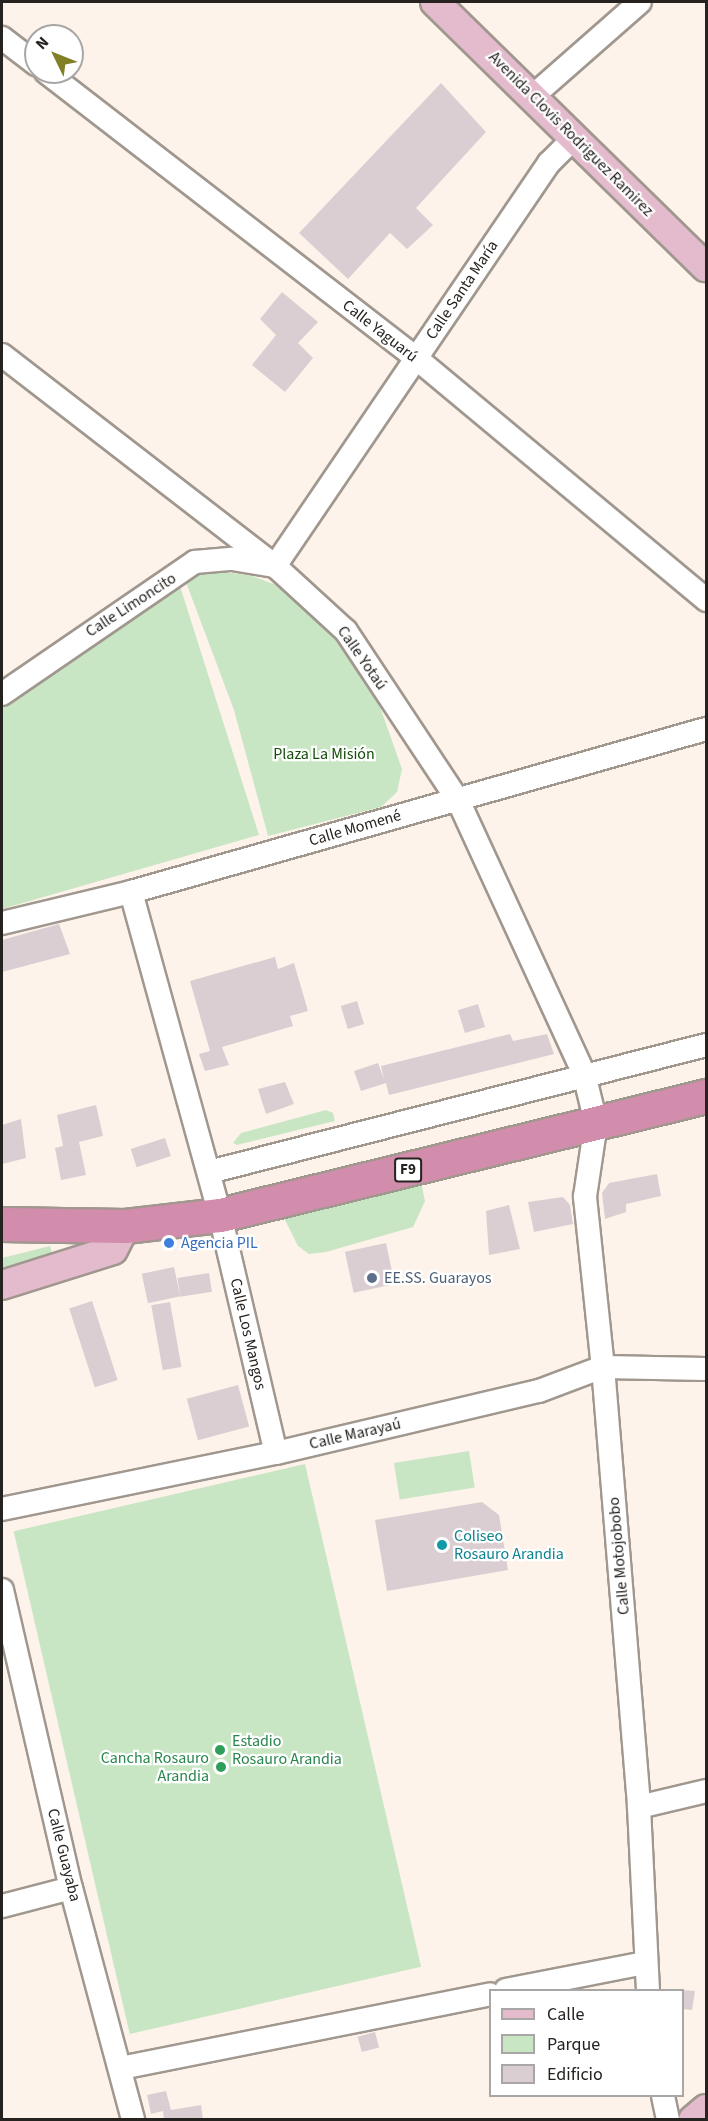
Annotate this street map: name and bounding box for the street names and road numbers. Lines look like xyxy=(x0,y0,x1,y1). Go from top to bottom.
street label: Avenida Clovis Rodriguez Ramirez xyxy=(485,48,657,220)
street label: Calle Santa María xyxy=(422,237,502,343)
street label: Calle Yaguarú xyxy=(339,296,421,366)
street label: Calle Limoncito xyxy=(82,569,180,641)
street label: Calle Yotaú xyxy=(333,622,391,694)
street label: Calle Momené xyxy=(307,806,403,850)
road number: F9 xyxy=(393,1158,423,1182)
street label: Calle Los Mangos xyxy=(226,1276,270,1392)
street label: Calle Marayaú xyxy=(307,1414,403,1454)
street label: Calle Motojobobo xyxy=(604,1496,634,1616)
street label: Calle Guayaba xyxy=(43,1807,85,1903)

